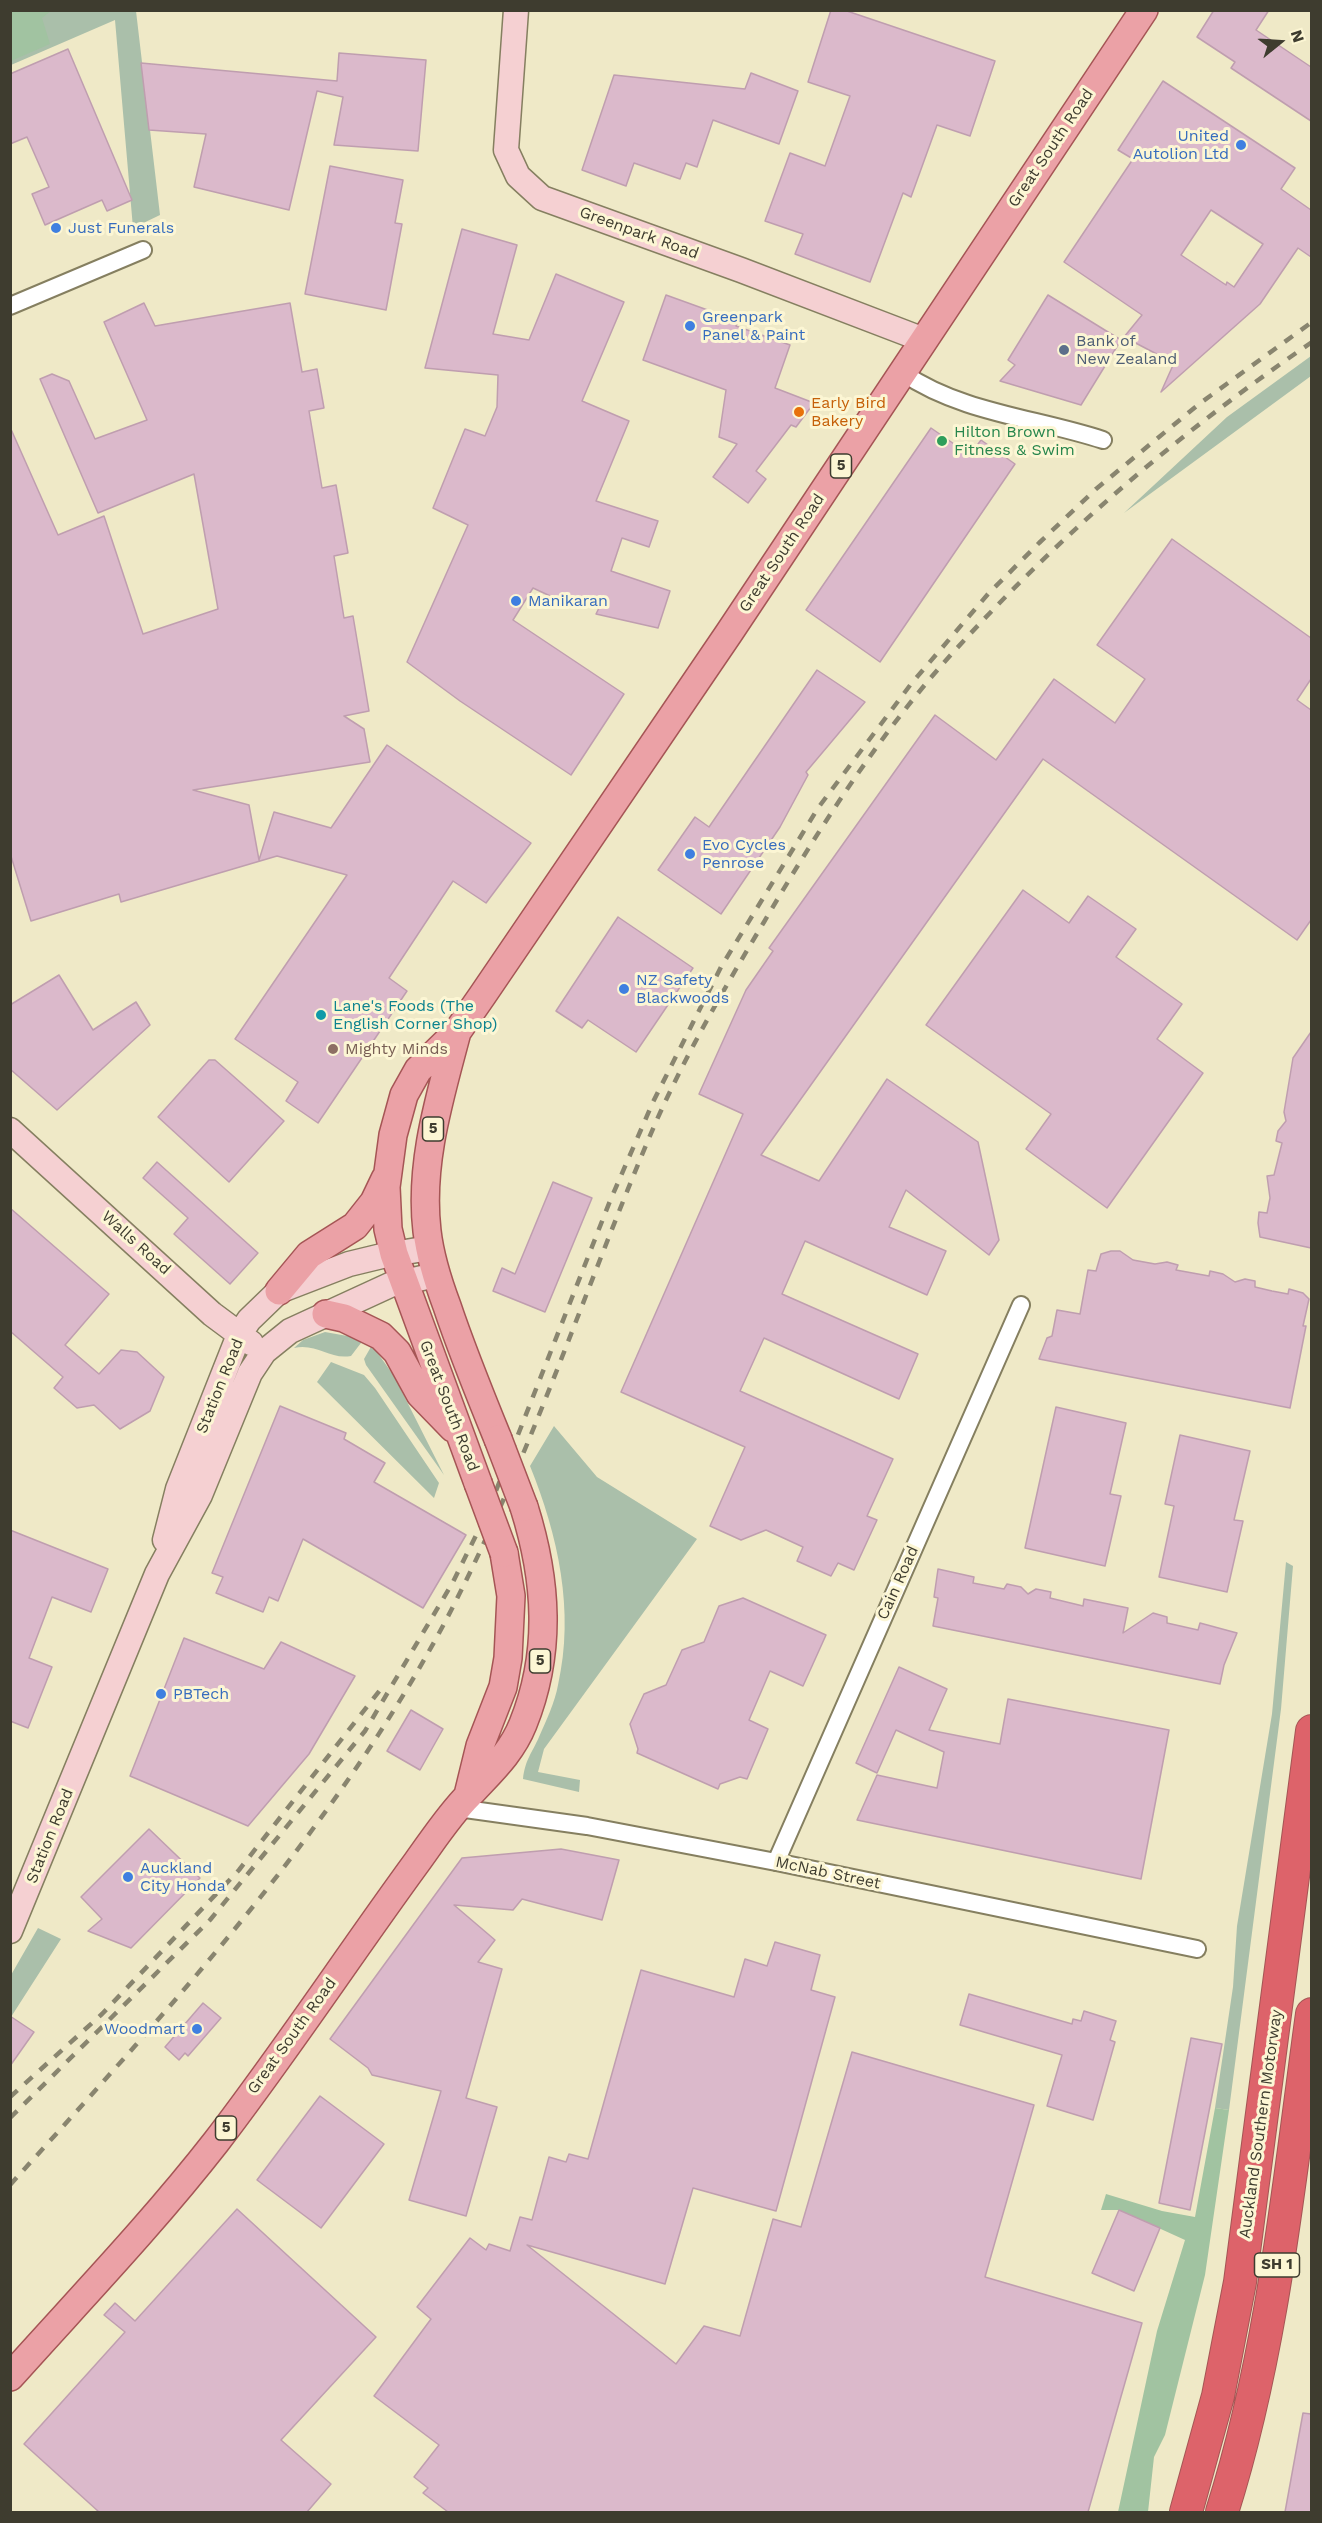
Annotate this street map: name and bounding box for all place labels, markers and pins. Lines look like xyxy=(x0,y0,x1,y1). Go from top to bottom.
place label: United Autolion Ltd xyxy=(1133,126,1229,164)
marker: United Autolion Ltd xyxy=(1234,138,1248,152)
place label: Just Funerals xyxy=(68,218,174,238)
marker: Just Funerals xyxy=(49,221,63,235)
place label: Greenpark Panel & Paint xyxy=(702,307,805,345)
marker: Greenpark Panel & Paint xyxy=(683,319,697,333)
place label: Bank of New Zealand xyxy=(1076,331,1177,369)
marker: Bank of New Zealand xyxy=(1057,343,1071,357)
place label: Early Bird Bakery xyxy=(811,393,886,431)
marker: Early Bird Bakery xyxy=(792,405,806,419)
place label: Hilton Brown Fitness & Swim xyxy=(954,422,1075,460)
marker: Hilton Brown Fitness & Swim xyxy=(935,434,949,448)
place label: Manikaran xyxy=(528,591,608,611)
marker: Manikaran xyxy=(509,594,523,608)
place label: Evo Cycles Penrose xyxy=(702,835,786,873)
marker: Evo Cycles Penrose xyxy=(683,847,697,861)
place label: NZ Safety Blackwoods xyxy=(636,970,729,1008)
marker: NZ Safety Blackwoods xyxy=(617,982,631,996)
place label: Lane's Foods (The English Corner Shop) xyxy=(333,996,497,1034)
marker: Lane's Foods (The English Corner Shop) xyxy=(314,1008,328,1022)
place label: Mighty Minds xyxy=(345,1039,448,1059)
marker: Mighty Minds xyxy=(326,1042,340,1056)
place label: PBTech xyxy=(173,1684,229,1704)
marker: PBTech xyxy=(154,1687,168,1701)
place label: Auckland City Honda xyxy=(140,1858,226,1896)
marker: Auckland City Honda xyxy=(121,1870,135,1884)
place label: Woodmart xyxy=(104,2019,185,2039)
marker: Woodmart xyxy=(190,2022,204,2036)

